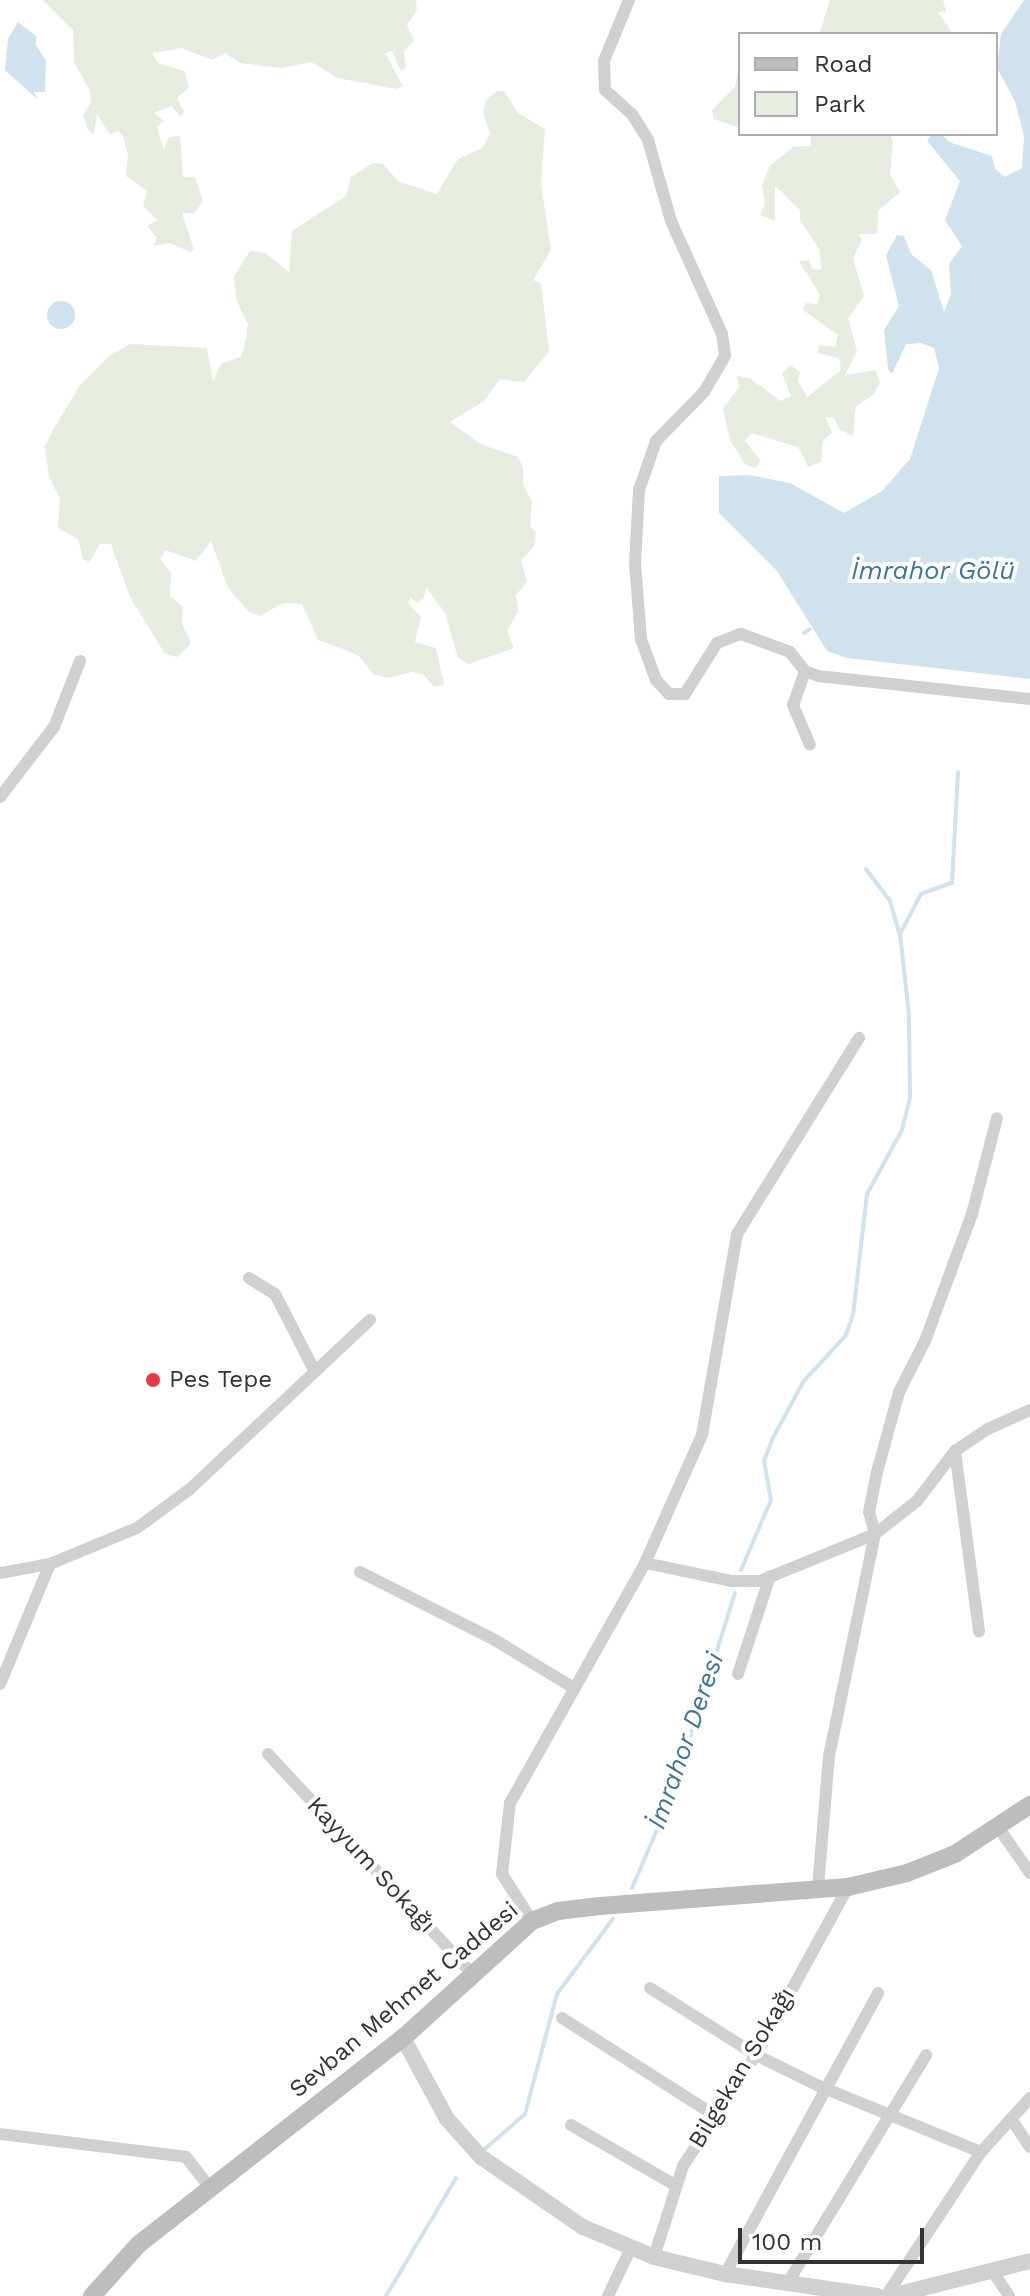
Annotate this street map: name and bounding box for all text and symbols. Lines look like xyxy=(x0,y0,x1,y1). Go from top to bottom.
legend xyxy=(738,32,998,136)
text: Road xyxy=(814,50,873,78)
text: Park xyxy=(814,90,866,118)
water label: İmrahor Gölü xyxy=(851,555,1015,587)
place label: Pes Tepe xyxy=(169,1366,273,1394)
marker: Pes Tepe xyxy=(144,1371,162,1389)
water label: İmrahor Deresi xyxy=(641,1648,731,1834)
street label: Kayyum Sokağı xyxy=(301,1791,441,1939)
street label: Sevban Mehmet Caddesi xyxy=(284,1896,524,2104)
street label: Bilgekan Sokağı xyxy=(683,1983,801,2153)
scale bar xyxy=(742,2212,928,2262)
text: 100 m xyxy=(752,2228,822,2256)

